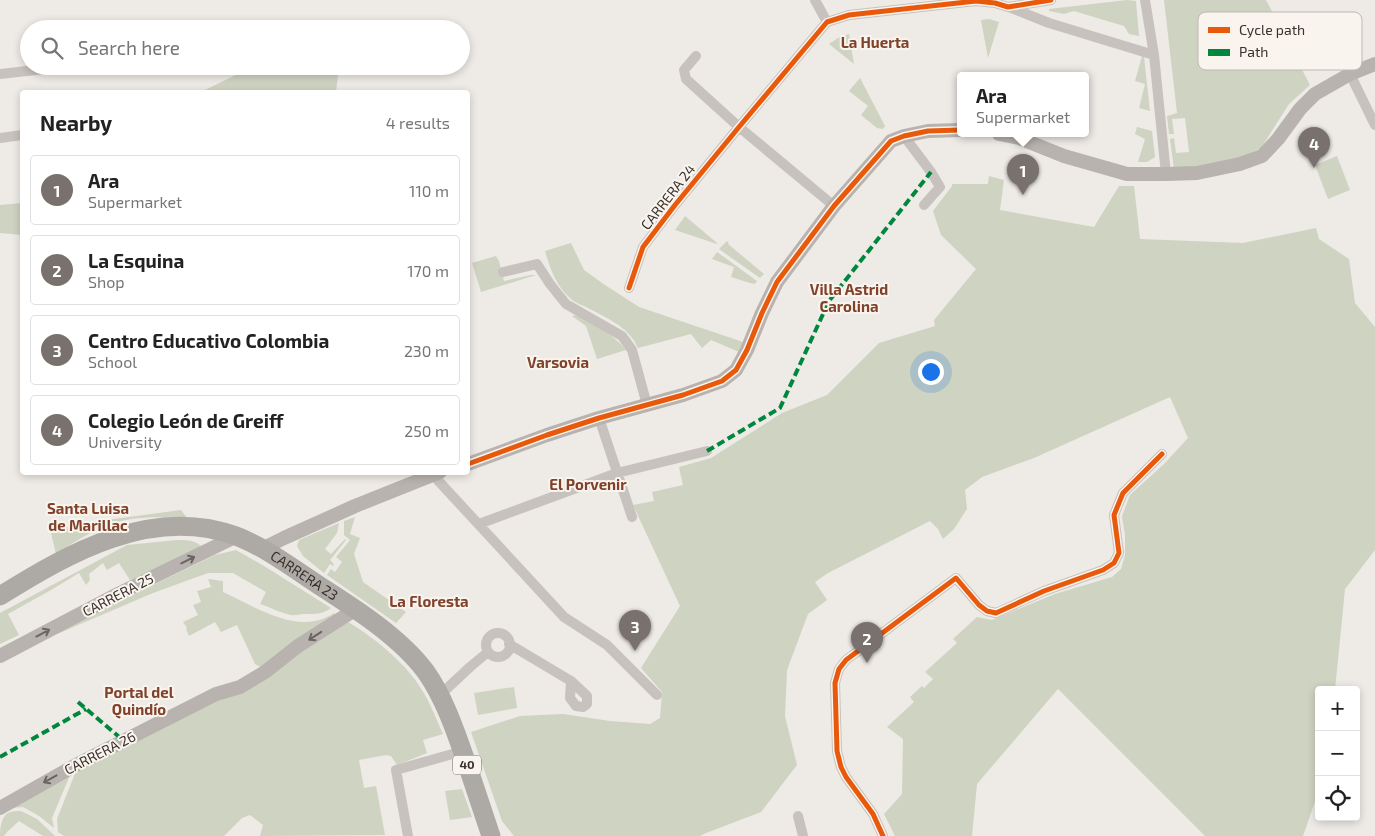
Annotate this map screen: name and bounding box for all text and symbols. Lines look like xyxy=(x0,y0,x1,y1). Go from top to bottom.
legend xyxy=(1198,12,1362,70)
search box xyxy=(20,20,470,75)
text: Cycle path xyxy=(1239,21,1305,38)
district label: La Huerta xyxy=(841,33,909,51)
icon: search xyxy=(38,34,66,62)
text: Search here xyxy=(78,36,180,59)
text: Path xyxy=(1239,43,1268,60)
popup xyxy=(957,72,1089,137)
text: Ara xyxy=(976,84,1007,107)
text: Supermarket xyxy=(976,107,1070,126)
text: Nearby xyxy=(40,110,112,135)
text: 4 results xyxy=(386,113,450,132)
pin: 4 xyxy=(1298,127,1330,168)
pin: 1 xyxy=(1007,154,1039,195)
street label: CARRERA 24 xyxy=(637,161,698,233)
text: Ara xyxy=(88,169,119,192)
text: 1 xyxy=(54,181,60,200)
text: 110 m xyxy=(409,181,449,200)
text: Supermarket xyxy=(88,192,182,211)
text: La Esquina xyxy=(88,249,184,272)
text: 2 xyxy=(52,261,62,280)
text: 170 m xyxy=(407,261,449,280)
text: Shop xyxy=(88,272,125,291)
district label: Villa Astrid Carolina xyxy=(810,280,888,315)
text: Centro Educativo Colombia xyxy=(88,329,329,352)
text: 3 xyxy=(52,341,62,360)
text: 230 m xyxy=(404,341,449,360)
text: School xyxy=(88,352,137,371)
district label: Varsovia xyxy=(527,353,589,371)
your location xyxy=(918,359,944,385)
text: Colegio León de Greiff xyxy=(88,409,283,432)
text: 4 xyxy=(52,421,62,440)
text: 250 m xyxy=(404,421,449,440)
text: University xyxy=(88,432,162,451)
district label: El Porvenir xyxy=(549,475,627,493)
district label: Santa Luisa de Marillac xyxy=(47,499,129,534)
street label: CARRERA 23 xyxy=(268,547,342,603)
one-way arrow xyxy=(180,555,195,564)
street label: CARRERA 25 xyxy=(79,569,156,620)
district label: La Floresta xyxy=(389,592,469,610)
pin: 3 xyxy=(619,610,651,651)
pin: 2 xyxy=(851,622,883,663)
one-way arrow xyxy=(35,628,50,637)
one-way arrow xyxy=(308,631,322,641)
district label: Portal del Quindío xyxy=(104,683,174,719)
map controls xyxy=(1315,686,1360,821)
button: + xyxy=(1315,686,1360,731)
street label: CARRERA 26 xyxy=(61,727,138,778)
button: − xyxy=(1315,731,1360,776)
road number: 40 xyxy=(453,756,481,774)
one-way arrow xyxy=(43,775,58,785)
button: locate xyxy=(1315,776,1360,821)

